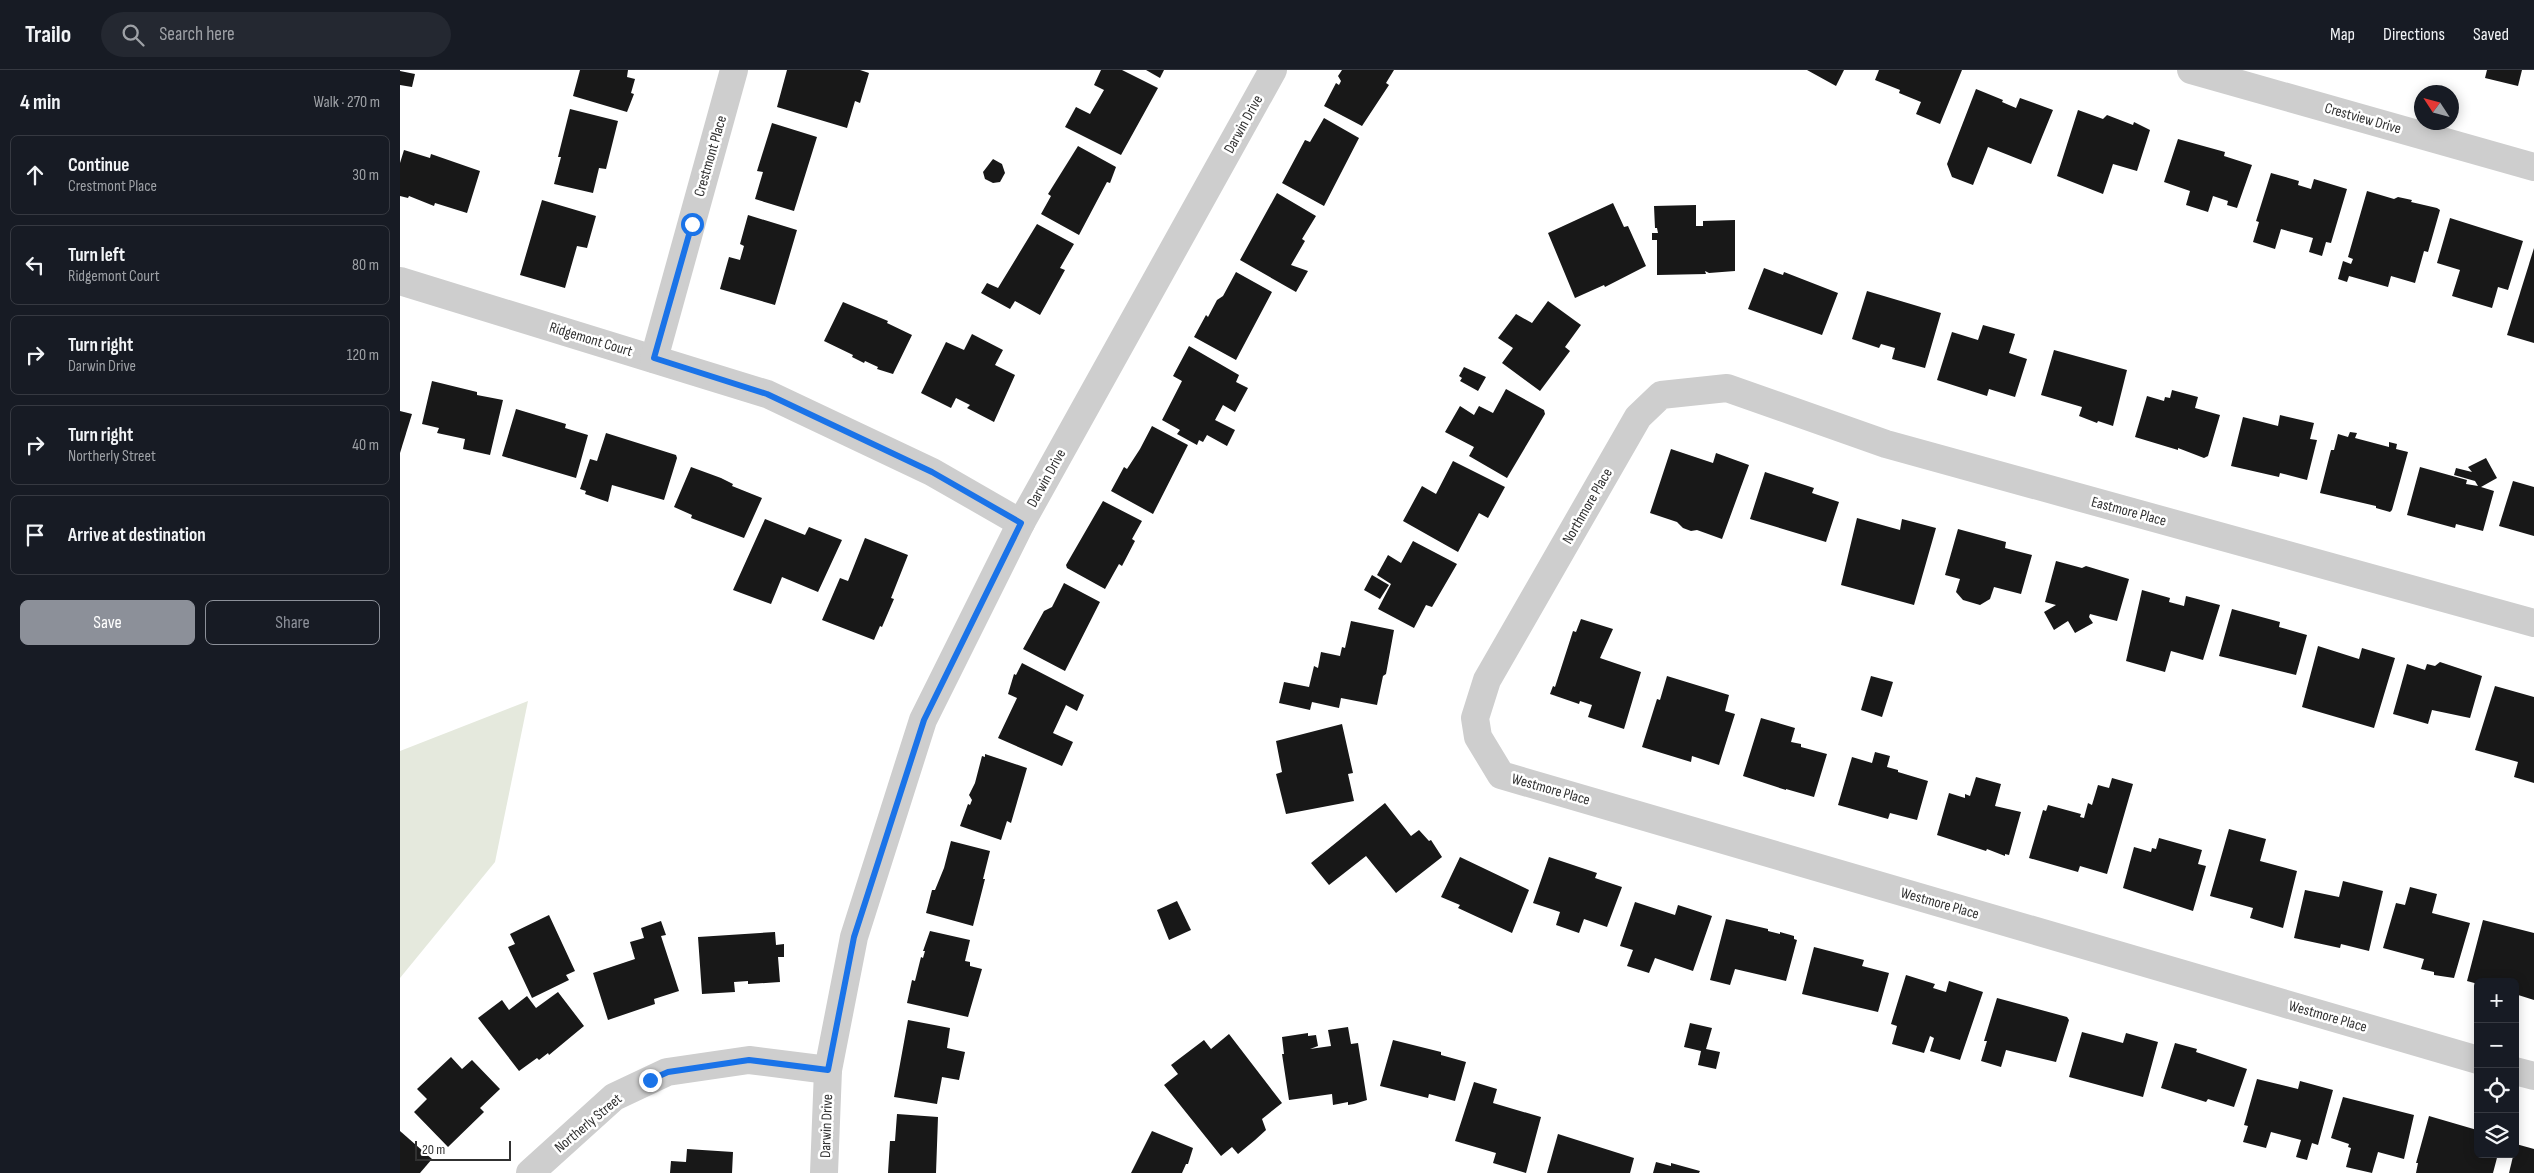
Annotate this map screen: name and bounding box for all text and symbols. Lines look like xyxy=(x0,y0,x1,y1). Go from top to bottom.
search box xyxy=(101,12,451,57)
text: Trailo xyxy=(25,20,71,49)
icon: search xyxy=(119,21,147,49)
text: Search here xyxy=(159,23,235,46)
text: Map xyxy=(2330,24,2355,45)
text: Directions xyxy=(2383,24,2445,45)
text: Saved xyxy=(2473,24,2509,45)
north arrow xyxy=(2414,85,2459,130)
text: 4 min xyxy=(20,90,61,115)
street label: Darwin Drive xyxy=(1220,92,1267,157)
text: Walk · 270 m xyxy=(314,93,380,112)
street label: Crestview Drive xyxy=(2322,98,2403,138)
street label: Crestmont Place xyxy=(690,113,731,199)
text: Continue xyxy=(68,154,129,177)
icon: ahead xyxy=(21,161,49,189)
text: 30 m xyxy=(352,166,379,185)
text: Crestmont Place xyxy=(68,177,157,196)
route start xyxy=(681,213,704,236)
text: Turn left xyxy=(68,244,125,267)
icon: left xyxy=(21,251,49,279)
text: 80 m xyxy=(352,256,379,275)
text: Ridgemont Court xyxy=(68,267,160,286)
street label: Ridgemont Court xyxy=(547,318,635,361)
text: Turn right xyxy=(68,334,133,357)
icon: right xyxy=(21,341,49,369)
text: 120 m xyxy=(347,346,379,365)
text: Darwin Drive xyxy=(68,357,136,376)
text: Turn right xyxy=(68,424,133,447)
icon: right xyxy=(21,431,49,459)
text: 40 m xyxy=(352,436,379,455)
street label: Darwin Drive xyxy=(1023,446,1070,511)
text: Northerly Street xyxy=(68,447,156,466)
street label: Northmore Place xyxy=(1558,465,1617,548)
street label: Eastmore Place xyxy=(2089,492,2168,531)
icon: arrive xyxy=(21,521,49,549)
text: Arrive at destination xyxy=(68,524,206,547)
button: Save xyxy=(20,600,195,645)
button: Share xyxy=(205,600,380,645)
street label: Westmore Place xyxy=(1509,769,1592,810)
street label: Westmore Place xyxy=(1898,883,1981,924)
map controls xyxy=(2474,978,2519,1158)
button: + xyxy=(2474,978,2519,1023)
street label: Westmore Place xyxy=(2286,996,2369,1037)
button: − xyxy=(2474,1023,2519,1068)
button: locate xyxy=(2474,1068,2519,1113)
route end xyxy=(639,1069,662,1092)
street label: Northerly Street xyxy=(551,1089,626,1157)
street label: Darwin Drive xyxy=(816,1094,837,1158)
button: layers xyxy=(2474,1113,2519,1158)
scale bar xyxy=(415,1138,511,1161)
text: 20 m xyxy=(422,1141,445,1158)

